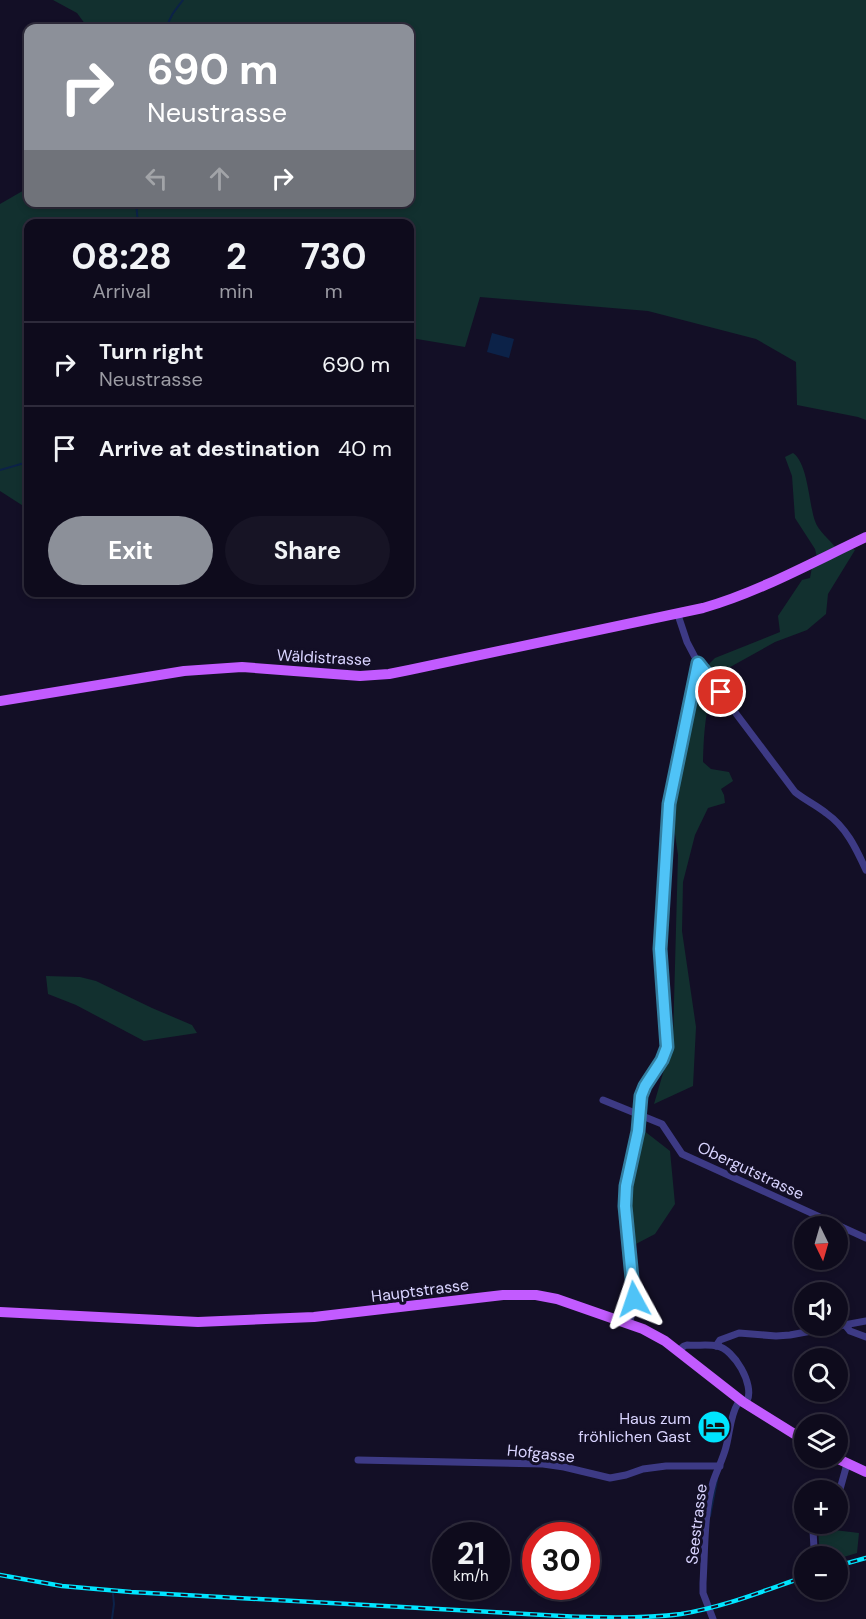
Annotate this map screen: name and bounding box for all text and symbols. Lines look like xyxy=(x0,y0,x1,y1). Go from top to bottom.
text: 690 m xyxy=(147,42,278,97)
icon: right xyxy=(48,48,126,126)
text: Neustrasse xyxy=(147,95,287,130)
icon: left xyxy=(140,162,173,195)
icon: ahead xyxy=(203,162,236,195)
icon: right xyxy=(266,162,299,195)
text: 08:28 xyxy=(71,233,172,280)
text: 2 xyxy=(226,233,247,280)
text: 730 xyxy=(301,233,367,280)
text: Arrival xyxy=(92,278,151,304)
text: min xyxy=(219,278,253,304)
text: m xyxy=(325,278,343,304)
text: Turn right xyxy=(99,337,204,366)
icon: right xyxy=(48,348,81,381)
text: 690 m xyxy=(322,350,390,379)
text: Neustrasse xyxy=(99,366,203,392)
icon: arrive xyxy=(48,432,81,465)
text: Arrive at destination xyxy=(99,434,320,463)
text: 40 m xyxy=(338,434,392,463)
button: Exit xyxy=(48,516,213,585)
button: Share xyxy=(225,516,390,585)
street label: Wäldistrasse xyxy=(276,645,372,670)
pin xyxy=(695,666,746,717)
icon: arrive xyxy=(704,675,737,708)
street label: Obergutstrasse xyxy=(694,1137,807,1204)
north arrow xyxy=(794,1216,848,1270)
map controls xyxy=(794,1216,848,1600)
position arrow xyxy=(602,1267,666,1331)
street label: Hauptstrasse xyxy=(370,1274,470,1307)
button: sound xyxy=(794,1282,848,1336)
button: search xyxy=(794,1348,848,1402)
place label: Haus zum fröhlichen Gast xyxy=(578,1408,691,1447)
hotel icon: Haus zum fröhlichen Gast xyxy=(696,1409,732,1445)
button: layers xyxy=(794,1414,848,1468)
street label: Hofgasse xyxy=(506,1440,576,1467)
button: + xyxy=(794,1480,848,1534)
street label: Seestrasse xyxy=(681,1482,712,1566)
speed limit sign: 30 xyxy=(522,1522,600,1600)
text: 21 xyxy=(457,1534,485,1573)
button: − xyxy=(794,1546,848,1600)
text: km/h xyxy=(453,1566,489,1586)

